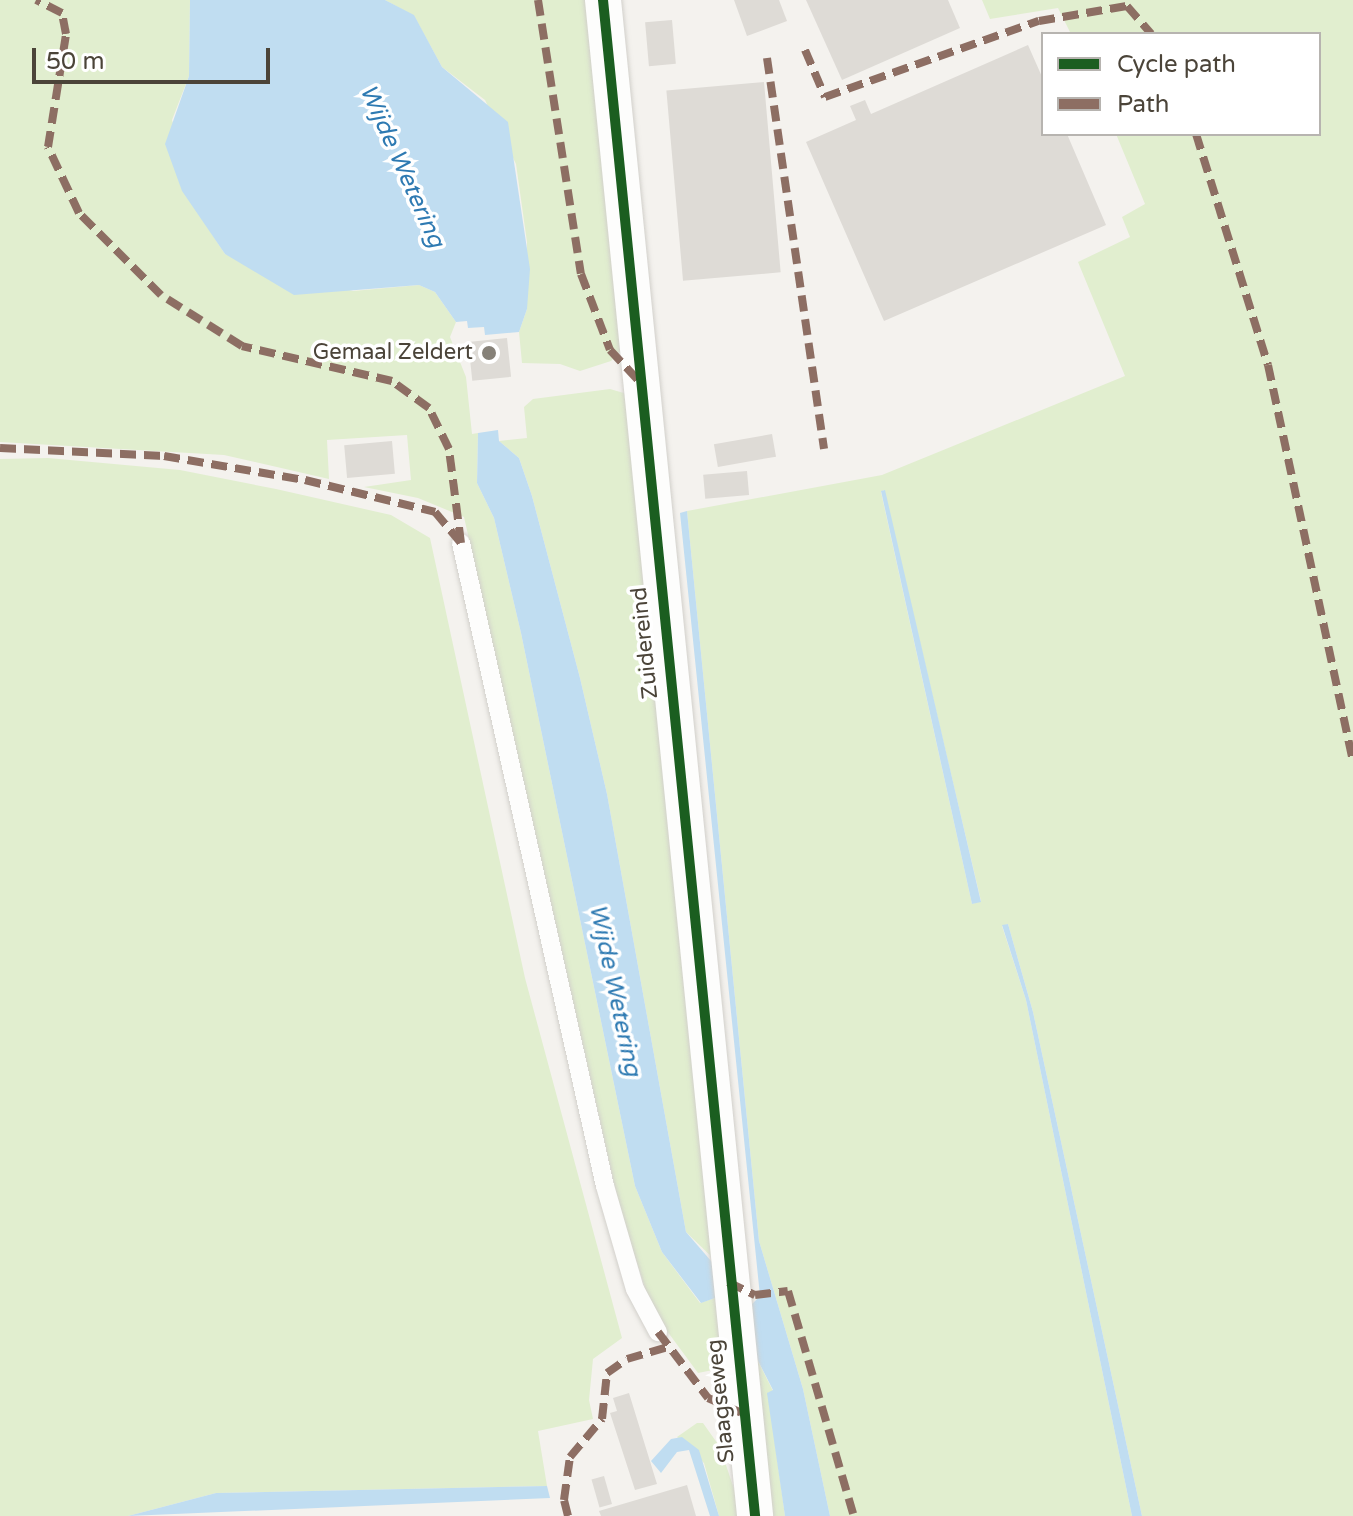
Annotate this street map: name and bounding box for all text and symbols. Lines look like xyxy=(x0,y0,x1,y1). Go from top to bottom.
scale bar xyxy=(36,32,274,82)
legend xyxy=(1041,32,1321,136)
text: 50 m xyxy=(46,47,104,76)
text: Cycle path xyxy=(1117,50,1236,79)
water label: Wijde Wetering xyxy=(353,80,451,252)
text: Path xyxy=(1117,90,1170,119)
place label: Gemaal Zeldert xyxy=(313,340,473,366)
marker: Gemaal Zeldert xyxy=(480,344,498,362)
street label: Zuidereind xyxy=(626,586,664,700)
water label: Wijde Wetering xyxy=(583,901,647,1079)
street label: Slaagseweg xyxy=(701,1338,741,1464)

